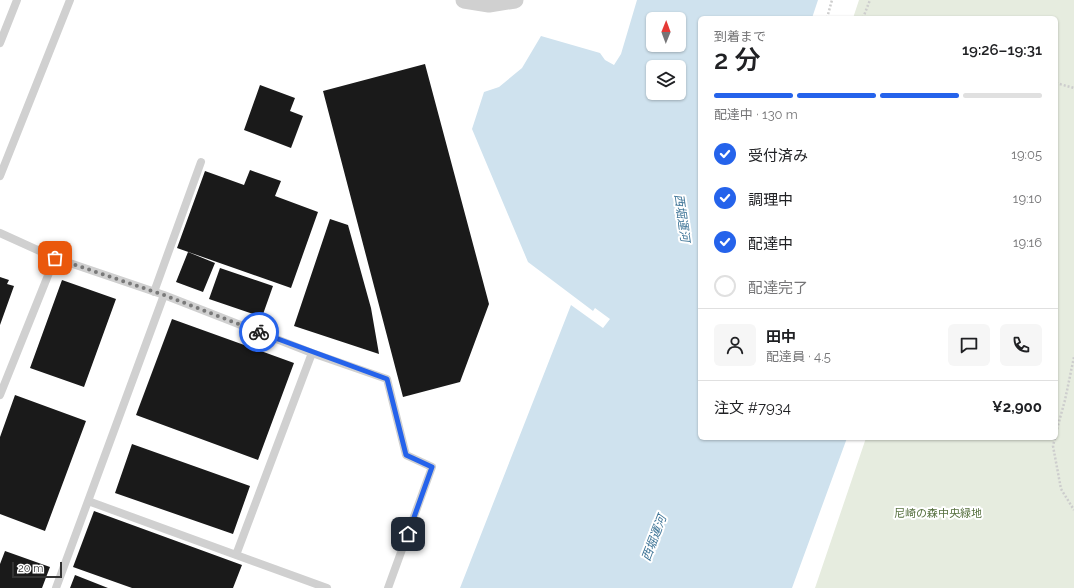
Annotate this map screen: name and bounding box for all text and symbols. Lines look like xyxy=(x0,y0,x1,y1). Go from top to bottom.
north arrow xyxy=(646,12,686,52)
map controls xyxy=(646,12,686,100)
text: 到着まで xyxy=(714,29,766,44)
text: 19:26–19:31 xyxy=(962,41,1042,59)
text: 2 分 xyxy=(714,45,761,75)
button: layers xyxy=(646,60,686,100)
text: 配達中 · 130 m xyxy=(714,107,798,122)
icon: check xyxy=(714,143,736,165)
text: 受付済み xyxy=(748,147,808,165)
text: 19:05 xyxy=(1011,147,1042,162)
icon: check xyxy=(714,187,736,209)
text: 調理中 xyxy=(748,191,793,209)
text: 19:10 xyxy=(1013,191,1042,206)
water label: 西堀運河 xyxy=(672,193,693,245)
icon: check xyxy=(714,231,736,253)
text: 配達中 xyxy=(748,235,793,253)
text: 19:16 xyxy=(1013,235,1042,250)
pin xyxy=(38,241,72,275)
icon: bag xyxy=(44,247,66,269)
text: 配達完了 xyxy=(748,279,808,297)
courier xyxy=(239,312,279,352)
icon: bike xyxy=(248,321,270,343)
button: person xyxy=(714,324,756,366)
button: chat xyxy=(948,324,990,366)
button: phone xyxy=(1000,324,1042,366)
text: 田中 xyxy=(766,328,796,346)
text: 配達員 · 4.5 xyxy=(766,349,831,364)
text: ¥2,900 xyxy=(992,398,1042,416)
text: 注文 #7934 xyxy=(714,399,791,417)
park label: 尼崎の森中央緑地 xyxy=(894,507,982,520)
water label: 西堀運河 xyxy=(639,511,670,563)
pin xyxy=(391,517,425,551)
icon: home xyxy=(397,523,419,545)
scale bar xyxy=(12,560,62,579)
text: 20 m xyxy=(18,562,43,575)

